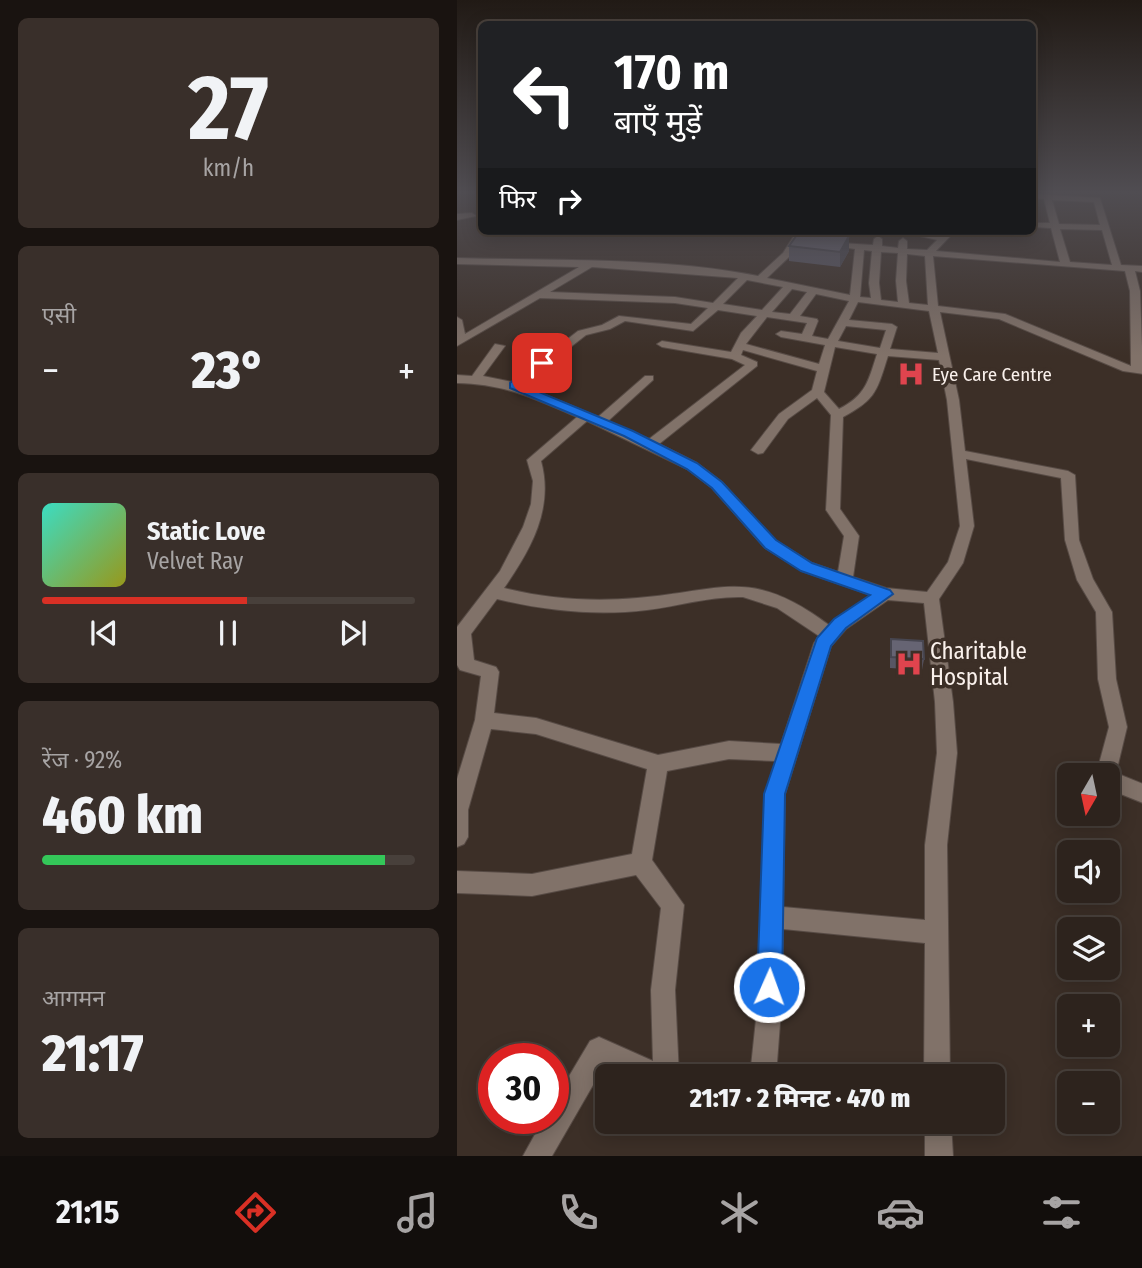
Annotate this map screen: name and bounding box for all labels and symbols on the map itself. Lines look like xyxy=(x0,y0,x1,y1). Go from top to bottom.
pin xyxy=(512,333,572,393)
hospital icon: Eye Care Centre xyxy=(896,359,926,389)
place label: Eye Care Centre xyxy=(932,363,1052,386)
place label: Charitable Hospital xyxy=(930,637,1027,691)
hospital icon: Charitable Hospital xyxy=(894,649,924,679)
north arrow xyxy=(1057,763,1120,826)
position arrow xyxy=(732,950,806,1024)
speed limit sign: 30 xyxy=(478,1043,569,1134)

